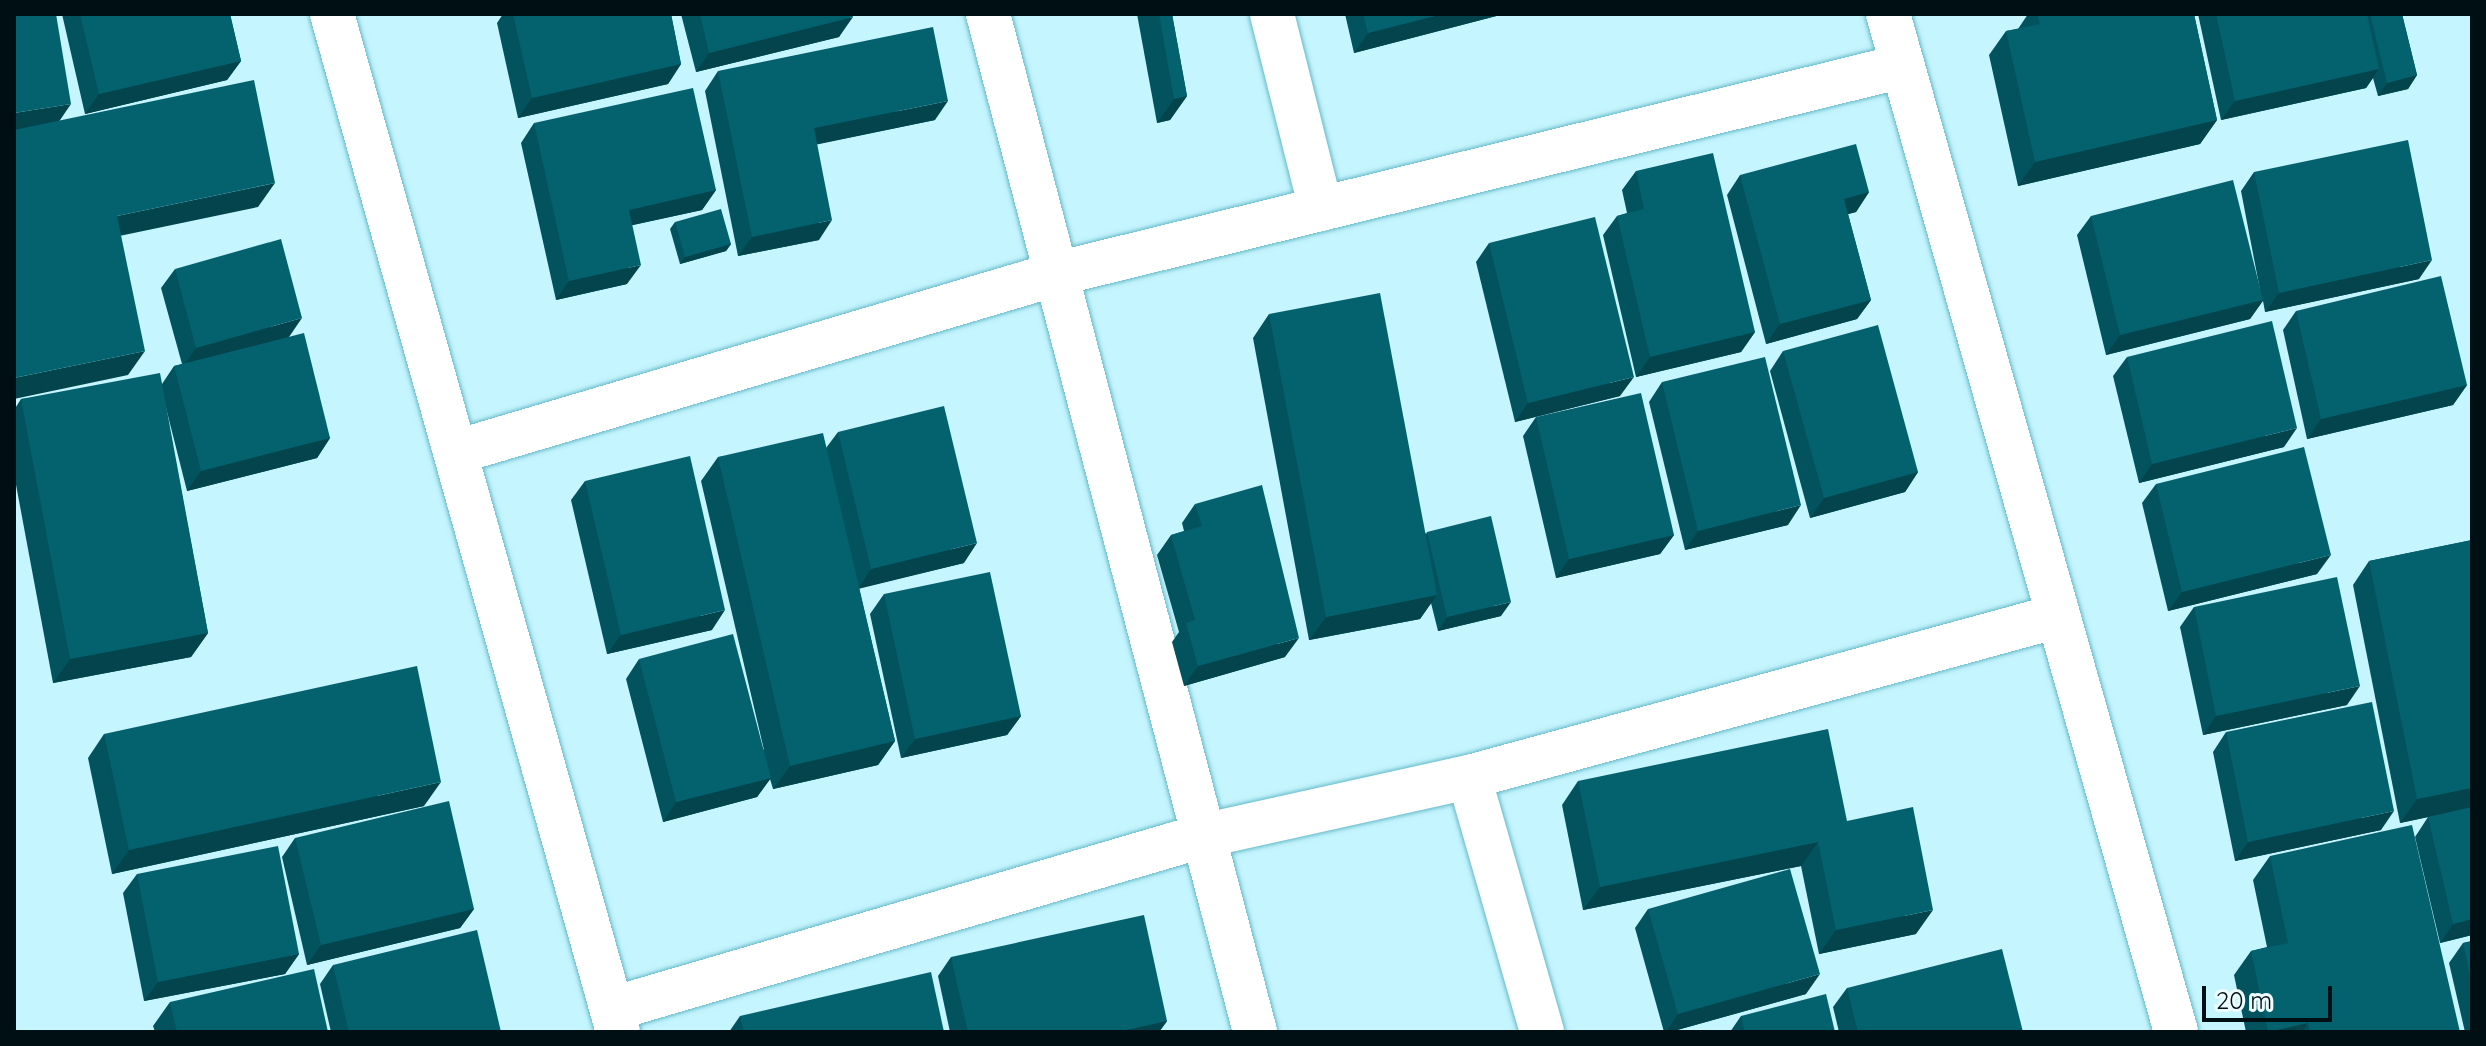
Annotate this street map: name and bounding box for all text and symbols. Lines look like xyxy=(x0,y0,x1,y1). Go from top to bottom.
scale bar xyxy=(2206,970,2336,1020)
text: 20 m xyxy=(2216,985,2272,1015)

